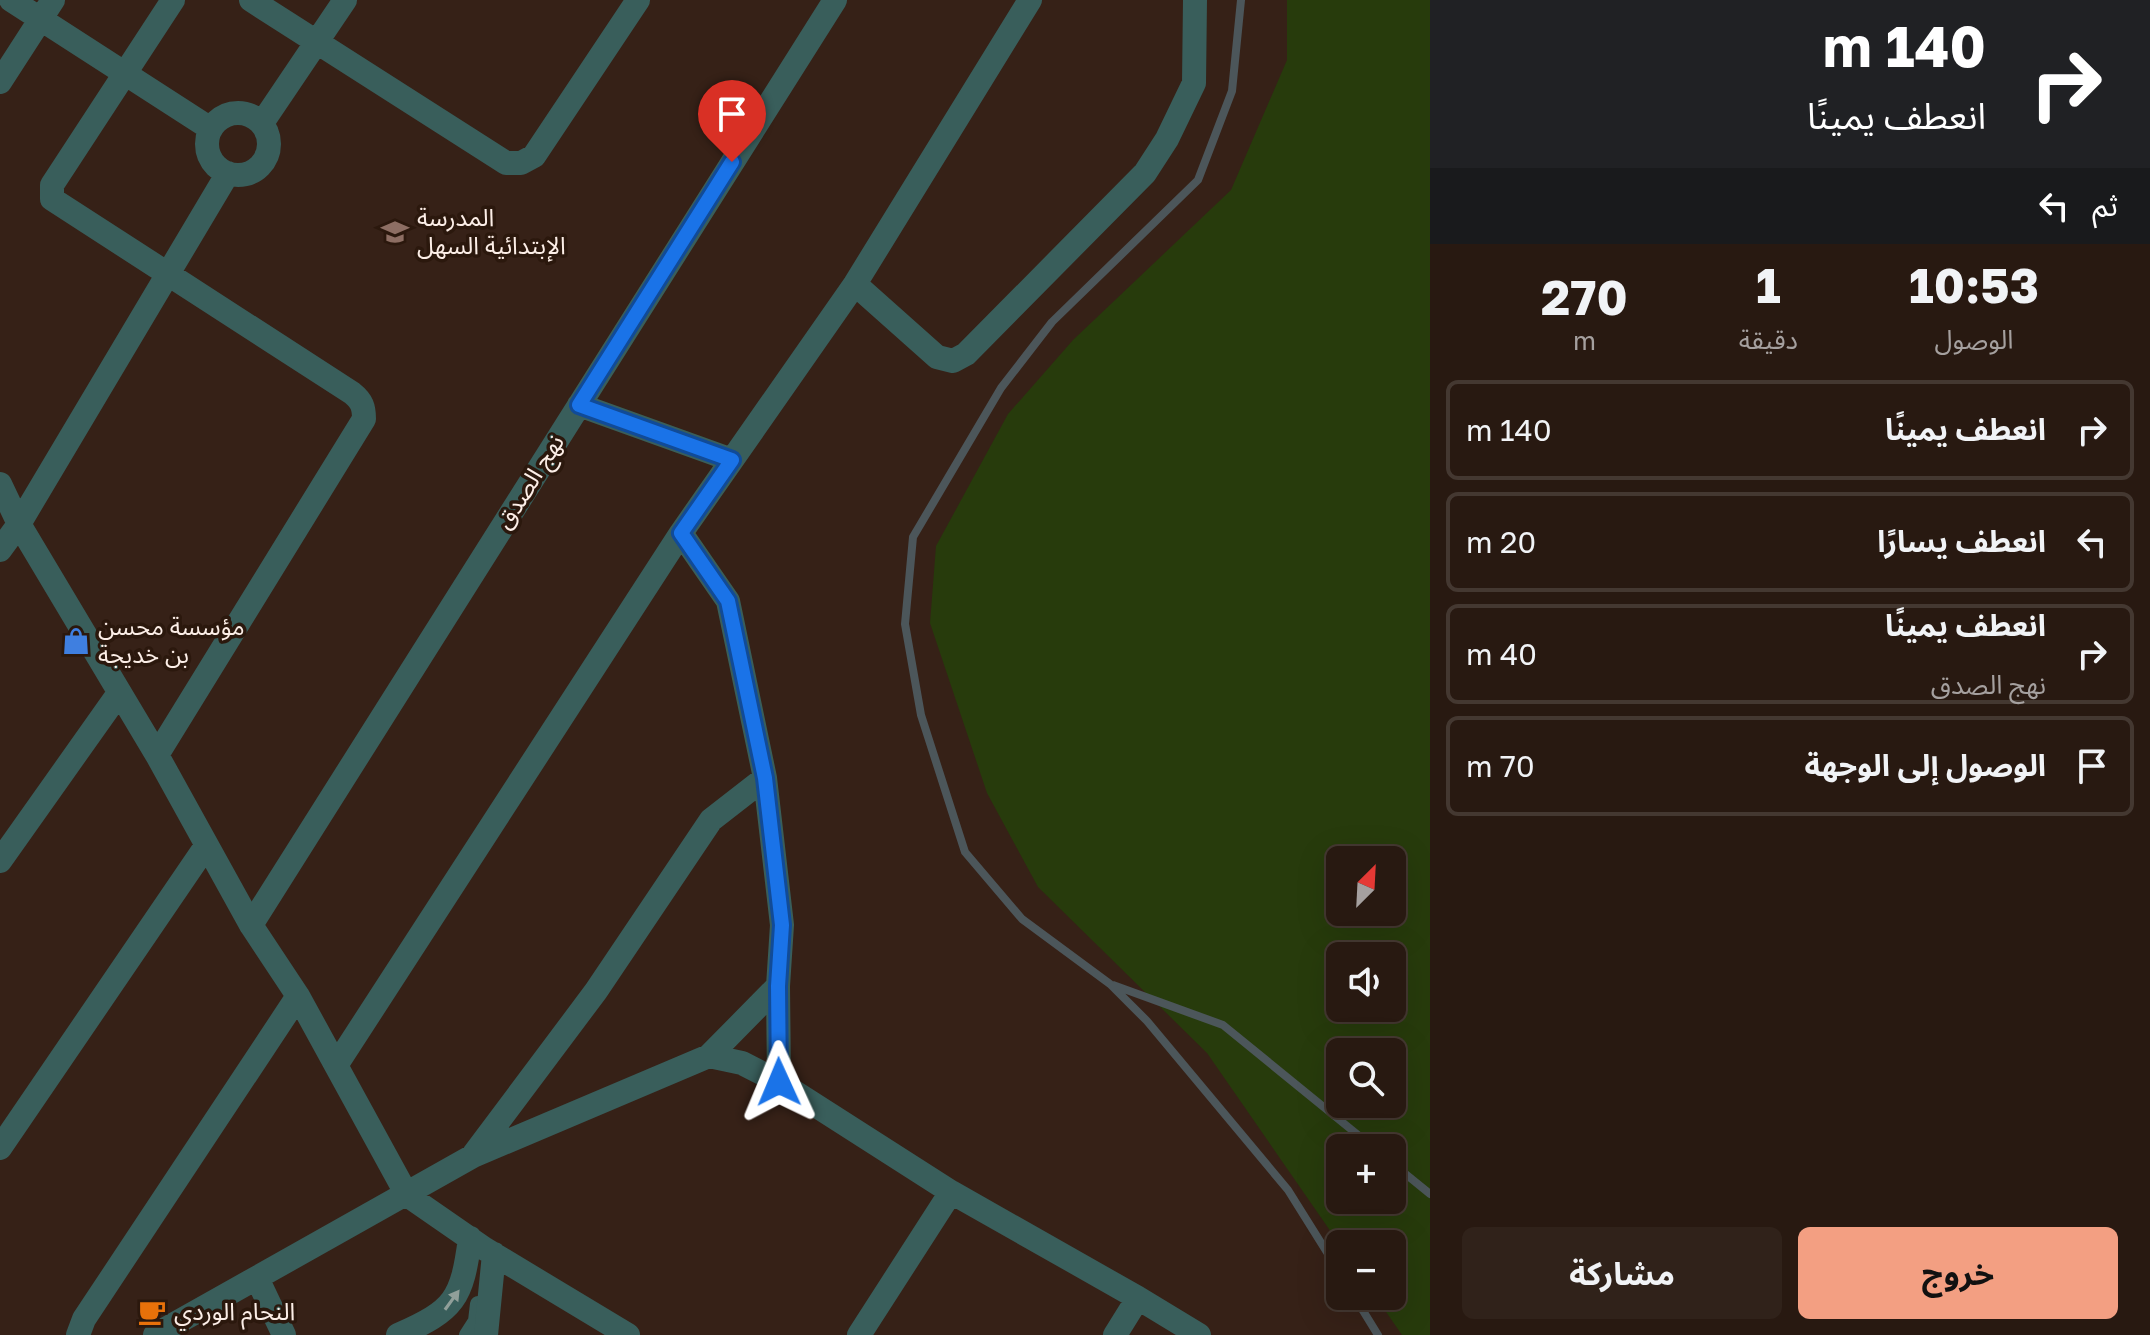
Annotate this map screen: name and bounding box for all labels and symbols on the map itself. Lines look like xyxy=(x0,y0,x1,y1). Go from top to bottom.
pin xyxy=(698,80,766,162)
place label: المدرسة الإبتدائية السهل xyxy=(417,202,566,262)
school or university icon: المدرسة الإبتدائية السهل xyxy=(380,217,410,247)
street label: نهج الصدق xyxy=(488,428,573,536)
place label: مؤسسة محسن بن خديجة xyxy=(98,611,245,668)
shop icon: مؤسسة محسن بن خديجة xyxy=(61,626,91,656)
north arrow xyxy=(1326,846,1406,926)
position arrow xyxy=(737,1040,821,1124)
one-way arrow xyxy=(444,1289,459,1310)
place label: النحام الوردي xyxy=(174,1296,295,1331)
cafe icon: النحام الوردي xyxy=(137,1297,167,1327)

